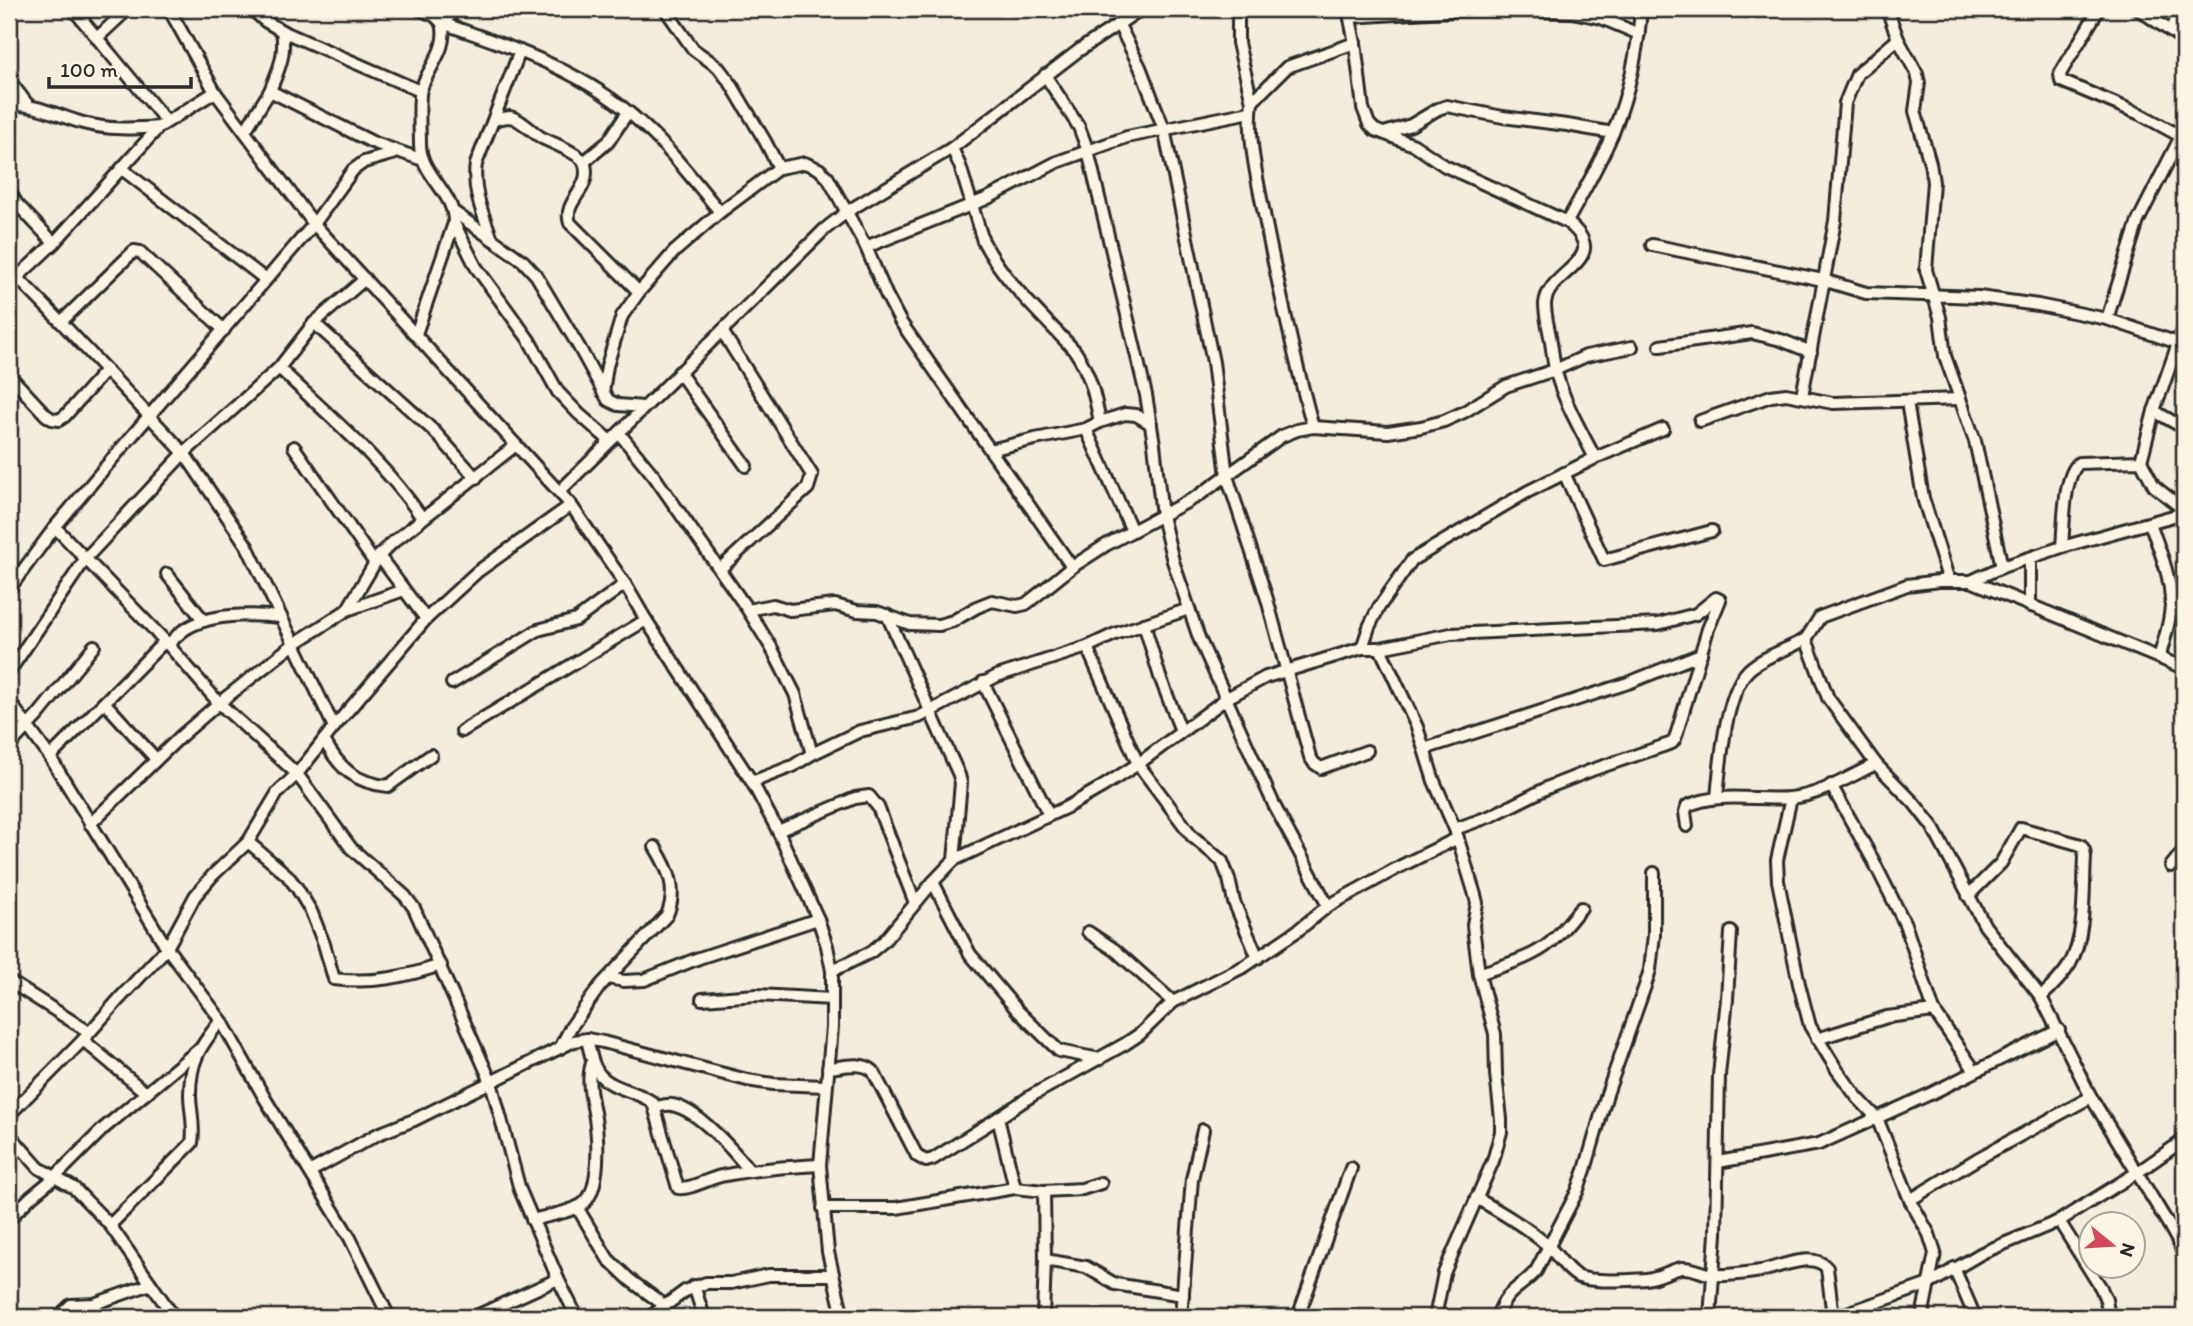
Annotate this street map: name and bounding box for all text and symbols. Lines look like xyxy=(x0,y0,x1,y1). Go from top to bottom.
scale bar xyxy=(49,46,191,90)
text: 100 m xyxy=(60,57,118,82)
north arrow xyxy=(2078,1210,2148,1280)
text: N xyxy=(2115,1240,2141,1260)

